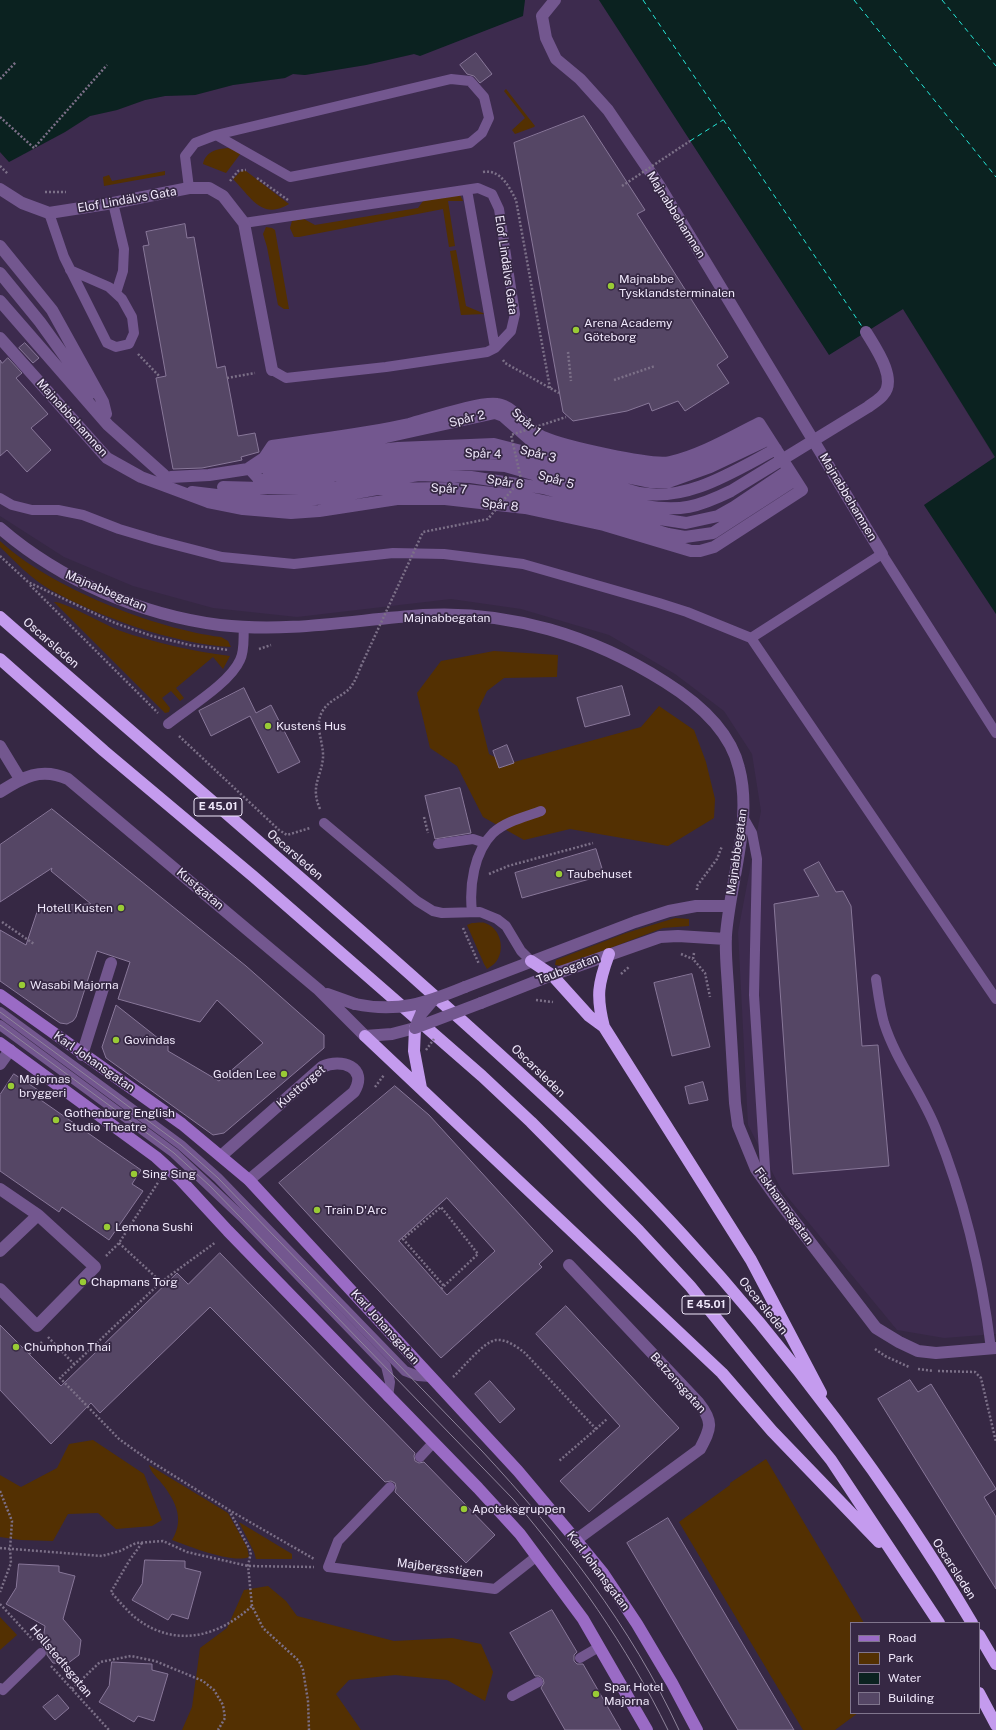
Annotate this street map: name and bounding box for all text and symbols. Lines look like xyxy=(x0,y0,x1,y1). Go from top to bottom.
street label: Majnabbehamnen xyxy=(643,169,709,261)
street label: Elof Lindälvs Gata xyxy=(76,184,178,216)
street label: Elof Lindälvs Gata xyxy=(492,214,520,316)
place label: Majnabbe Tysklandsterminalen xyxy=(619,272,735,300)
marker: Majnabbe Tysklandsterminalen xyxy=(606,281,616,291)
place label: Arena Academy Göteborg xyxy=(584,316,672,344)
marker: Arena Academy Göteborg xyxy=(571,325,581,335)
street label: Majnabbehamnen xyxy=(33,376,111,460)
street label: Spår 1 xyxy=(508,405,544,439)
street label: Spår 2 xyxy=(448,408,486,430)
street label: Spår 3 xyxy=(518,443,558,465)
street label: Spår 4 xyxy=(464,446,502,462)
street label: Majnabbehamnen xyxy=(816,451,880,543)
street label: Spår 5 xyxy=(536,468,576,492)
street label: Spår 6 xyxy=(486,472,524,492)
street label: Spår 7 xyxy=(430,481,468,497)
street label: Spår 8 xyxy=(481,496,519,514)
street label: Majnabbegatan xyxy=(63,567,149,615)
street label: Majnabbegatan xyxy=(404,611,490,625)
street label: Oscarsleden xyxy=(20,615,82,671)
place label: Kustens Hus xyxy=(276,719,346,733)
marker: Kustens Hus xyxy=(263,721,273,731)
road number: E 45.01 xyxy=(194,798,242,816)
street label: Majnabbegatan xyxy=(724,808,750,896)
street label: Oscarsleden xyxy=(264,827,326,883)
street label: Kustgatan xyxy=(173,865,227,913)
place label: Taubehuset xyxy=(567,867,632,881)
marker: Taubehuset xyxy=(554,869,564,879)
place label: Hotell Kusten xyxy=(37,901,113,915)
marker: Hotell Kusten xyxy=(116,903,126,913)
street label: Taubegatan xyxy=(535,950,601,988)
place label: Wasabi Majorna xyxy=(30,978,119,992)
marker: Wasabi Majorna xyxy=(17,980,27,990)
street label: Karl Johansgatan xyxy=(51,1029,137,1095)
place label: Govindas xyxy=(124,1033,175,1047)
marker: Govindas xyxy=(111,1035,121,1045)
street label: Oscarsleden xyxy=(508,1042,568,1100)
street label: Kusttorget xyxy=(274,1063,328,1111)
place label: Golden Lee xyxy=(213,1067,276,1081)
marker: Golden Lee xyxy=(279,1069,289,1079)
place label: Majornas bryggeri xyxy=(19,1072,70,1100)
marker: Majornas bryggeri xyxy=(6,1081,16,1091)
place label: Gothenburg English Studio Theatre xyxy=(64,1106,175,1134)
marker: Gothenburg English Studio Theatre xyxy=(51,1115,61,1125)
street label: Fiskhamnsgatan xyxy=(751,1165,817,1247)
place label: Sing Sing xyxy=(142,1167,196,1181)
marker: Sing Sing xyxy=(129,1169,139,1179)
place label: Train D'Arc xyxy=(325,1203,387,1217)
marker: Train D'Arc xyxy=(312,1205,322,1215)
place label: Lemona Sushi xyxy=(115,1220,193,1234)
marker: Lemona Sushi xyxy=(102,1222,112,1232)
street label: Oscarsleden xyxy=(735,1274,791,1338)
place label: Chapmans Torg xyxy=(91,1275,178,1289)
marker: Chapmans Torg xyxy=(78,1277,88,1287)
street label: Karl Johansgatan xyxy=(348,1287,422,1367)
road number: E 45.01 xyxy=(682,1296,730,1314)
place label: Chumphon Thai xyxy=(24,1340,111,1354)
marker: Chumphon Thai xyxy=(11,1342,21,1352)
street label: Betzensgatan xyxy=(647,1350,709,1416)
place label: Apoteksgruppen xyxy=(472,1502,565,1516)
marker: Apoteksgruppen xyxy=(459,1504,469,1514)
street label: Karl Johansgatan xyxy=(563,1528,633,1614)
street label: Oscarsleden xyxy=(929,1536,979,1602)
street label: Majbergsstigen xyxy=(396,1556,484,1580)
street label: Hellstedtsgatan xyxy=(27,1622,95,1700)
legend xyxy=(850,1622,980,1714)
text: Road xyxy=(888,1631,916,1645)
text: Park xyxy=(888,1651,914,1665)
text: Water xyxy=(888,1671,921,1685)
place label: Spar Hotel Majorna xyxy=(604,1680,664,1708)
marker: Spar Hotel Majorna xyxy=(591,1689,601,1699)
text: Building xyxy=(888,1691,934,1705)

